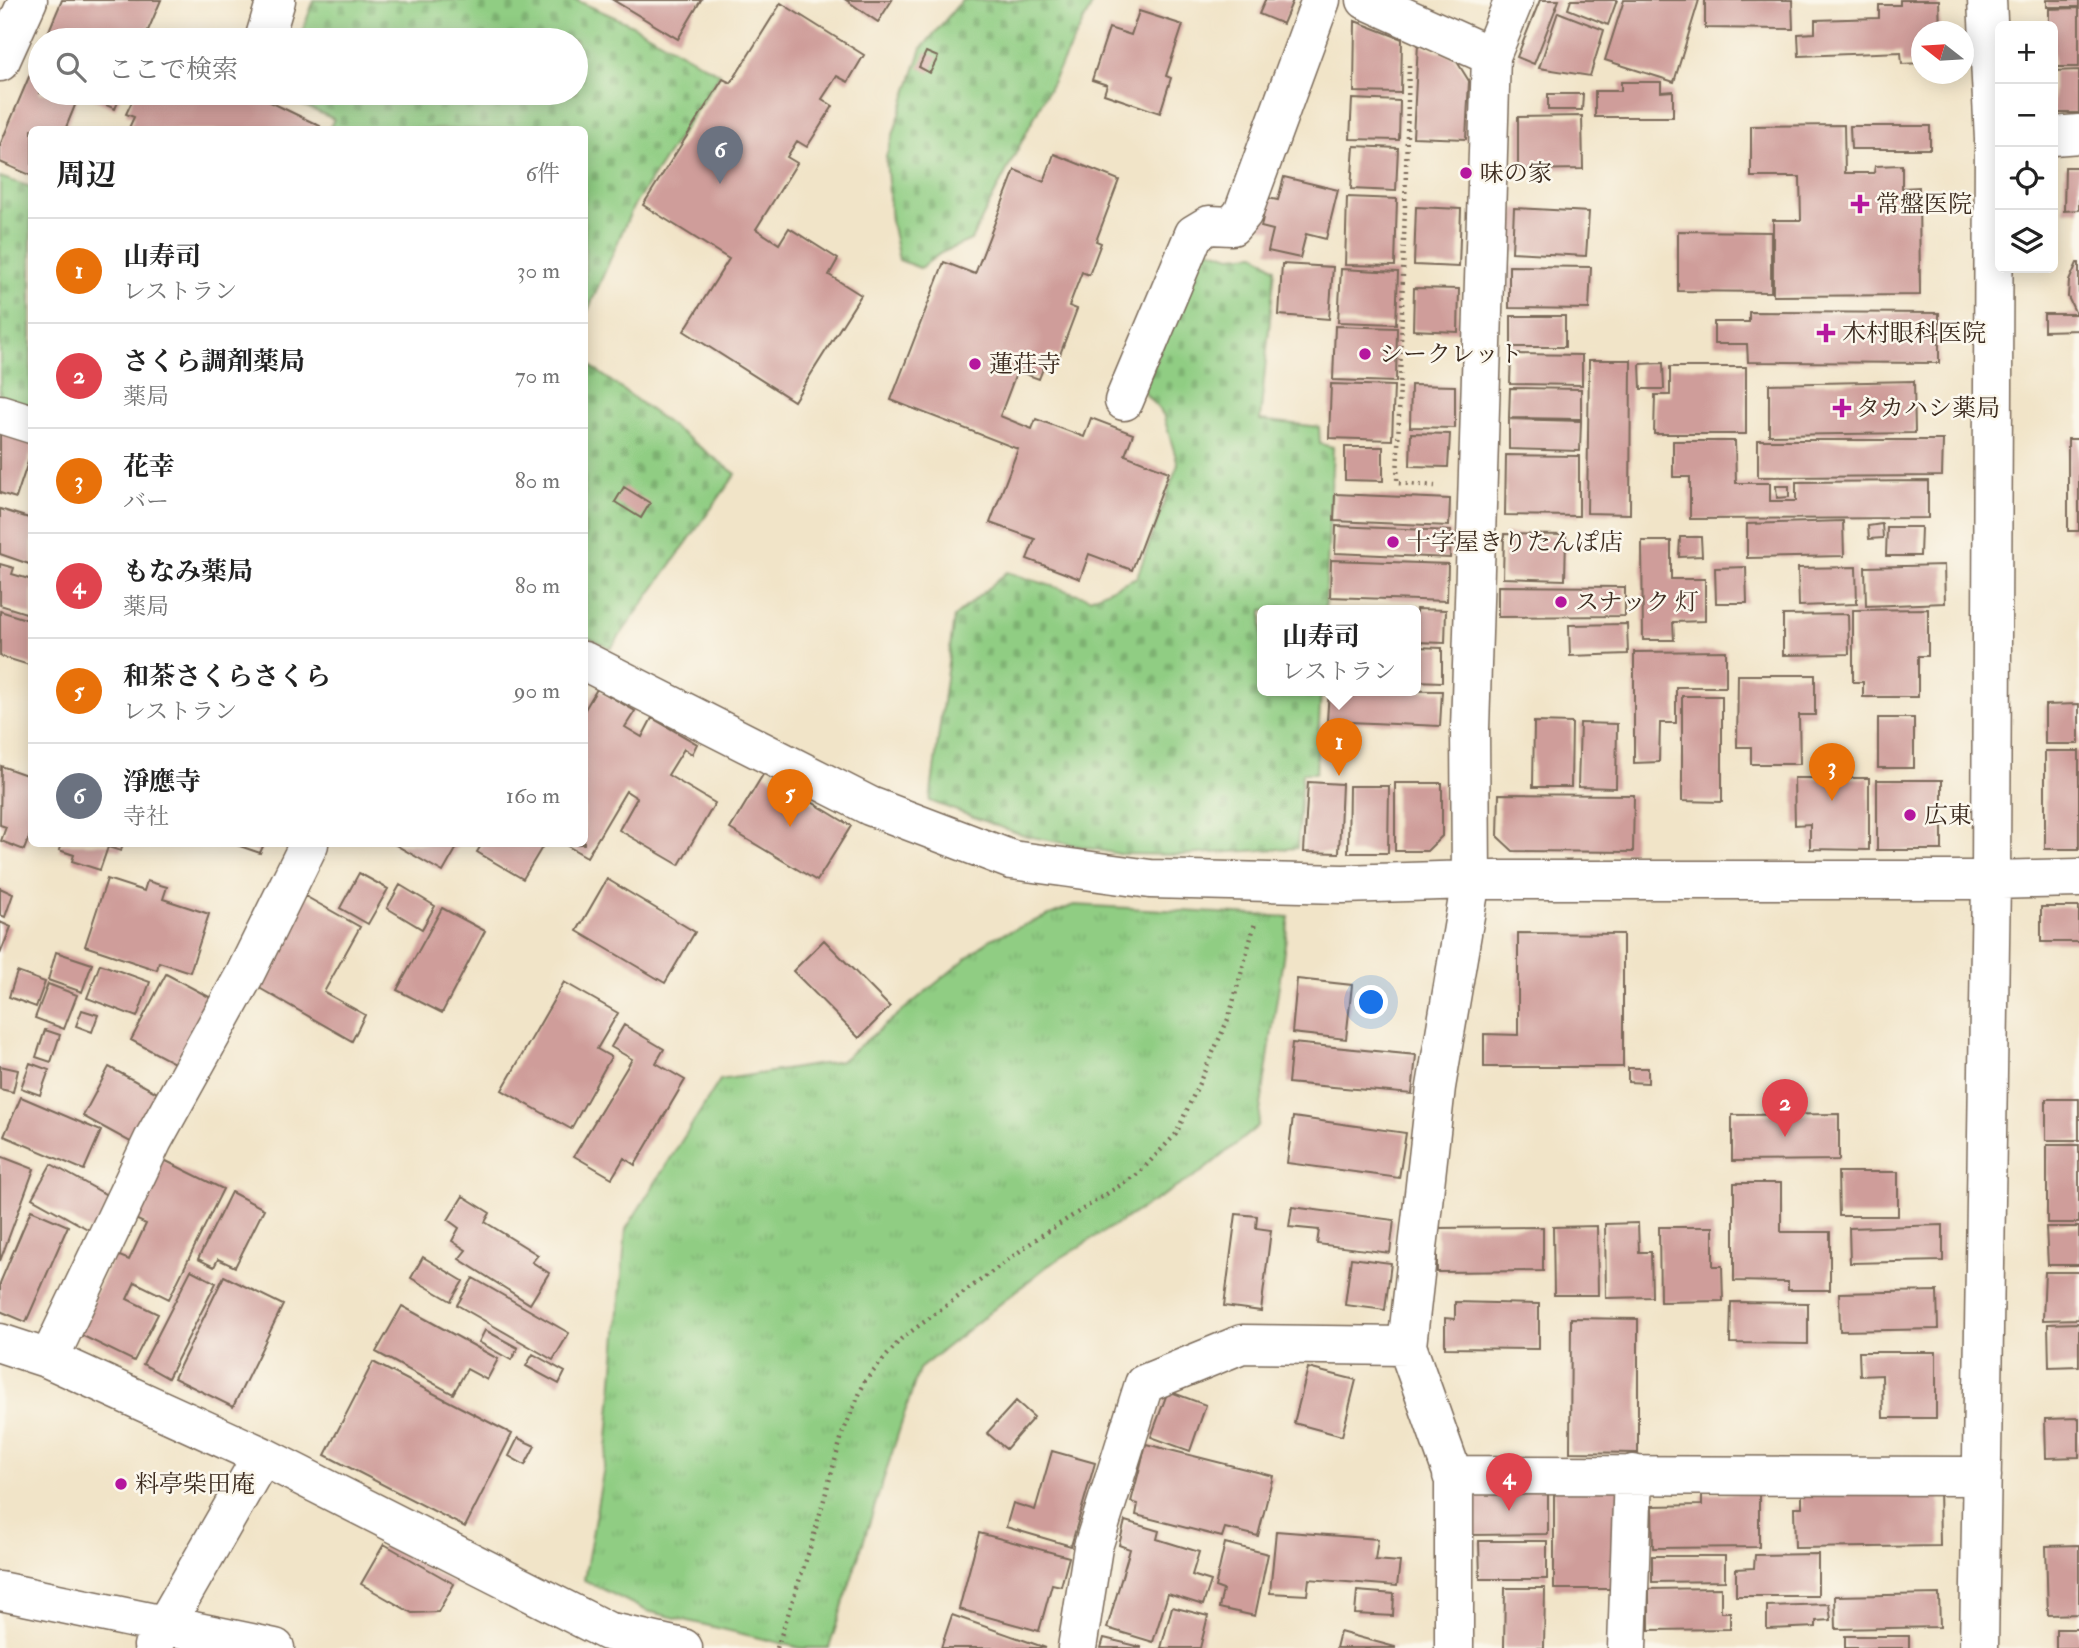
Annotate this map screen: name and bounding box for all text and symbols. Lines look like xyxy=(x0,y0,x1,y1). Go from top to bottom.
north arrow xyxy=(1911,21,1974,84)
map controls xyxy=(1995,21,2058,273)
button: + xyxy=(1995,21,2058,84)
search box xyxy=(28,28,588,105)
icon: search xyxy=(52,48,90,86)
text: ここで検索 xyxy=(108,54,238,86)
button: − xyxy=(1995,84,2058,147)
pin: 6 xyxy=(697,126,743,184)
button: locate xyxy=(1995,147,2058,210)
text: 周辺 xyxy=(56,157,116,194)
place label: 味の家 xyxy=(1480,158,1552,189)
text: 6件 xyxy=(525,159,560,188)
marker: 味の家 xyxy=(1458,165,1474,181)
place label: 常盤医院 xyxy=(1876,189,1972,220)
marker: 常盤医院 xyxy=(1850,194,1870,214)
button: layers xyxy=(1995,210,2058,273)
text: 山寿司 xyxy=(123,241,201,273)
text: 1 xyxy=(75,256,83,285)
text: 30 m xyxy=(517,256,560,285)
text: レストラン xyxy=(123,277,237,306)
place label: 木村眼科医院 xyxy=(1842,318,1986,349)
marker: 木村眼科医院 xyxy=(1816,323,1836,343)
place label: シークレット xyxy=(1379,339,1523,370)
text: さくら調剤薬局 xyxy=(123,346,305,378)
marker: シークレット xyxy=(1357,346,1373,362)
place label: 蓮荘寺 xyxy=(989,349,1061,380)
marker: 蓮荘寺 xyxy=(967,356,983,372)
text: 2 xyxy=(73,361,85,390)
text: 70 m xyxy=(515,361,560,390)
text: 薬局 xyxy=(123,382,169,411)
place label: タカハシ薬局 xyxy=(1856,393,2000,424)
marker: タカハシ薬局 xyxy=(1834,400,1850,416)
text: 花幸 xyxy=(123,451,175,483)
text: 3 xyxy=(75,466,83,495)
text: 80 m xyxy=(515,466,560,495)
text: バー xyxy=(123,487,169,516)
place label: 十字屋きりたんぽ店 xyxy=(1407,527,1623,558)
marker: 十字屋きりたんぽ店 xyxy=(1385,534,1401,550)
text: もなみ薬局 xyxy=(123,556,253,588)
text: 4 xyxy=(73,571,85,600)
text: 80 m xyxy=(515,571,560,600)
place label: スナック 灯 xyxy=(1575,587,1699,618)
text: 薬局 xyxy=(123,592,169,621)
marker: スナック 灯 xyxy=(1553,594,1569,610)
popup xyxy=(1257,605,1421,696)
text: 山寿司 xyxy=(1282,621,1360,653)
text: レストラン xyxy=(1282,657,1396,686)
text: 和茶さくらさくら xyxy=(123,661,331,693)
text: 5 xyxy=(74,676,84,705)
text: 90 m xyxy=(514,676,560,705)
text: レストラン xyxy=(123,697,237,726)
pin: 1 xyxy=(1316,718,1362,776)
pin: 3 xyxy=(1809,743,1855,801)
text: 淨應寺 xyxy=(123,766,201,798)
pin: 5 xyxy=(767,769,813,827)
text: 6 xyxy=(73,781,85,810)
text: 160 m xyxy=(506,781,560,810)
place label: 広東 xyxy=(1924,800,1972,831)
text: 寺社 xyxy=(123,802,169,831)
marker: 広東 xyxy=(1902,807,1918,823)
your location xyxy=(1354,985,1388,1019)
pin: 2 xyxy=(1762,1079,1808,1137)
pin: 4 xyxy=(1486,1453,1532,1511)
place label: 料亭柴田庵 xyxy=(135,1469,255,1500)
marker: 料亭柴田庵 xyxy=(113,1476,129,1492)

